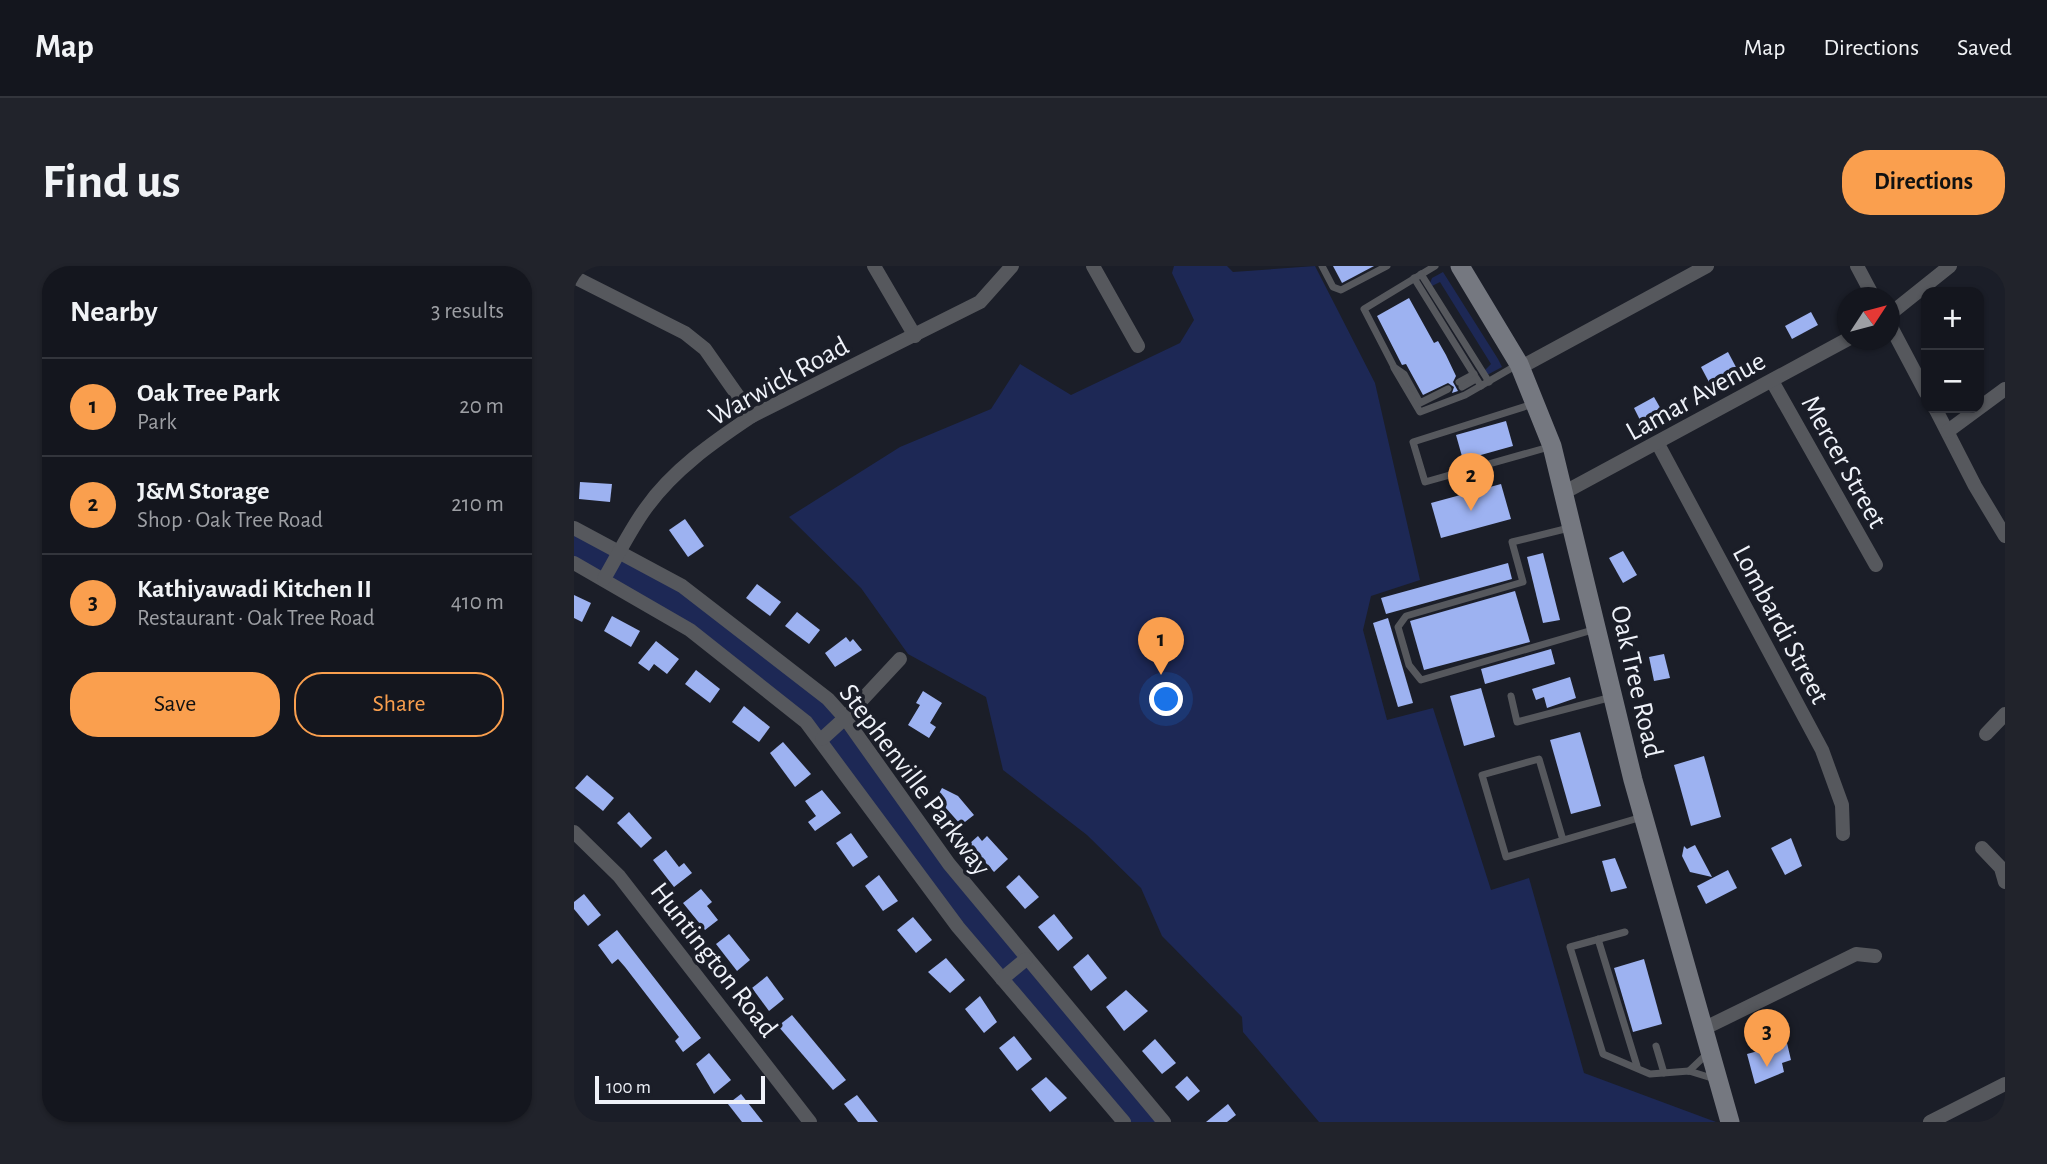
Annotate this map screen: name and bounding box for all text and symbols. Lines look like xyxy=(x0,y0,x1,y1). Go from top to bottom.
text: Map xyxy=(35,31,94,64)
text: Map xyxy=(1743,36,1785,60)
text: Directions xyxy=(1823,36,1919,60)
text: Saved xyxy=(1957,36,2012,60)
button: Directions xyxy=(1842,150,2005,215)
text: Find us xyxy=(42,158,181,207)
north arrow xyxy=(1837,287,1900,350)
map controls xyxy=(1921,287,1984,413)
button: + xyxy=(1921,287,1984,350)
text: Nearby xyxy=(70,297,158,327)
text: 3 results xyxy=(431,300,504,323)
street label: Warwick Road xyxy=(704,332,854,432)
street label: Lamar Avenue xyxy=(1622,347,1770,446)
button: − xyxy=(1921,350,1984,413)
text: Oak Tree Park xyxy=(137,380,280,406)
street label: Mercer Street xyxy=(1795,391,1891,533)
text: 1 xyxy=(89,395,97,418)
text: 20 m xyxy=(459,395,504,418)
text: Park xyxy=(137,411,177,434)
pin: 2 xyxy=(1448,453,1494,511)
text: J&M Storage xyxy=(137,478,270,504)
text: 2 xyxy=(88,493,98,516)
text: 210 m xyxy=(451,493,504,516)
text: Shop · Oak Tree Road xyxy=(137,509,323,532)
street label: Lombardi Street xyxy=(1727,541,1834,709)
text: Kathiyawadi Kitchen II xyxy=(137,576,372,602)
text: 3 xyxy=(88,591,98,614)
text: 410 m xyxy=(451,591,504,614)
street label: Oak Tree Road xyxy=(1605,603,1667,760)
text: Restaurant · Oak Tree Road xyxy=(137,607,375,630)
pin: 1 xyxy=(1138,617,1184,675)
button: Save xyxy=(70,672,280,737)
button: Share xyxy=(294,672,504,737)
street label: Stephenville Parkway xyxy=(834,679,995,881)
your location xyxy=(1149,682,1183,716)
street label: Huntington Road xyxy=(645,878,782,1043)
pin: 3 xyxy=(1744,1009,1790,1067)
scale bar xyxy=(595,1073,765,1105)
text: 100 m xyxy=(606,1078,651,1097)

